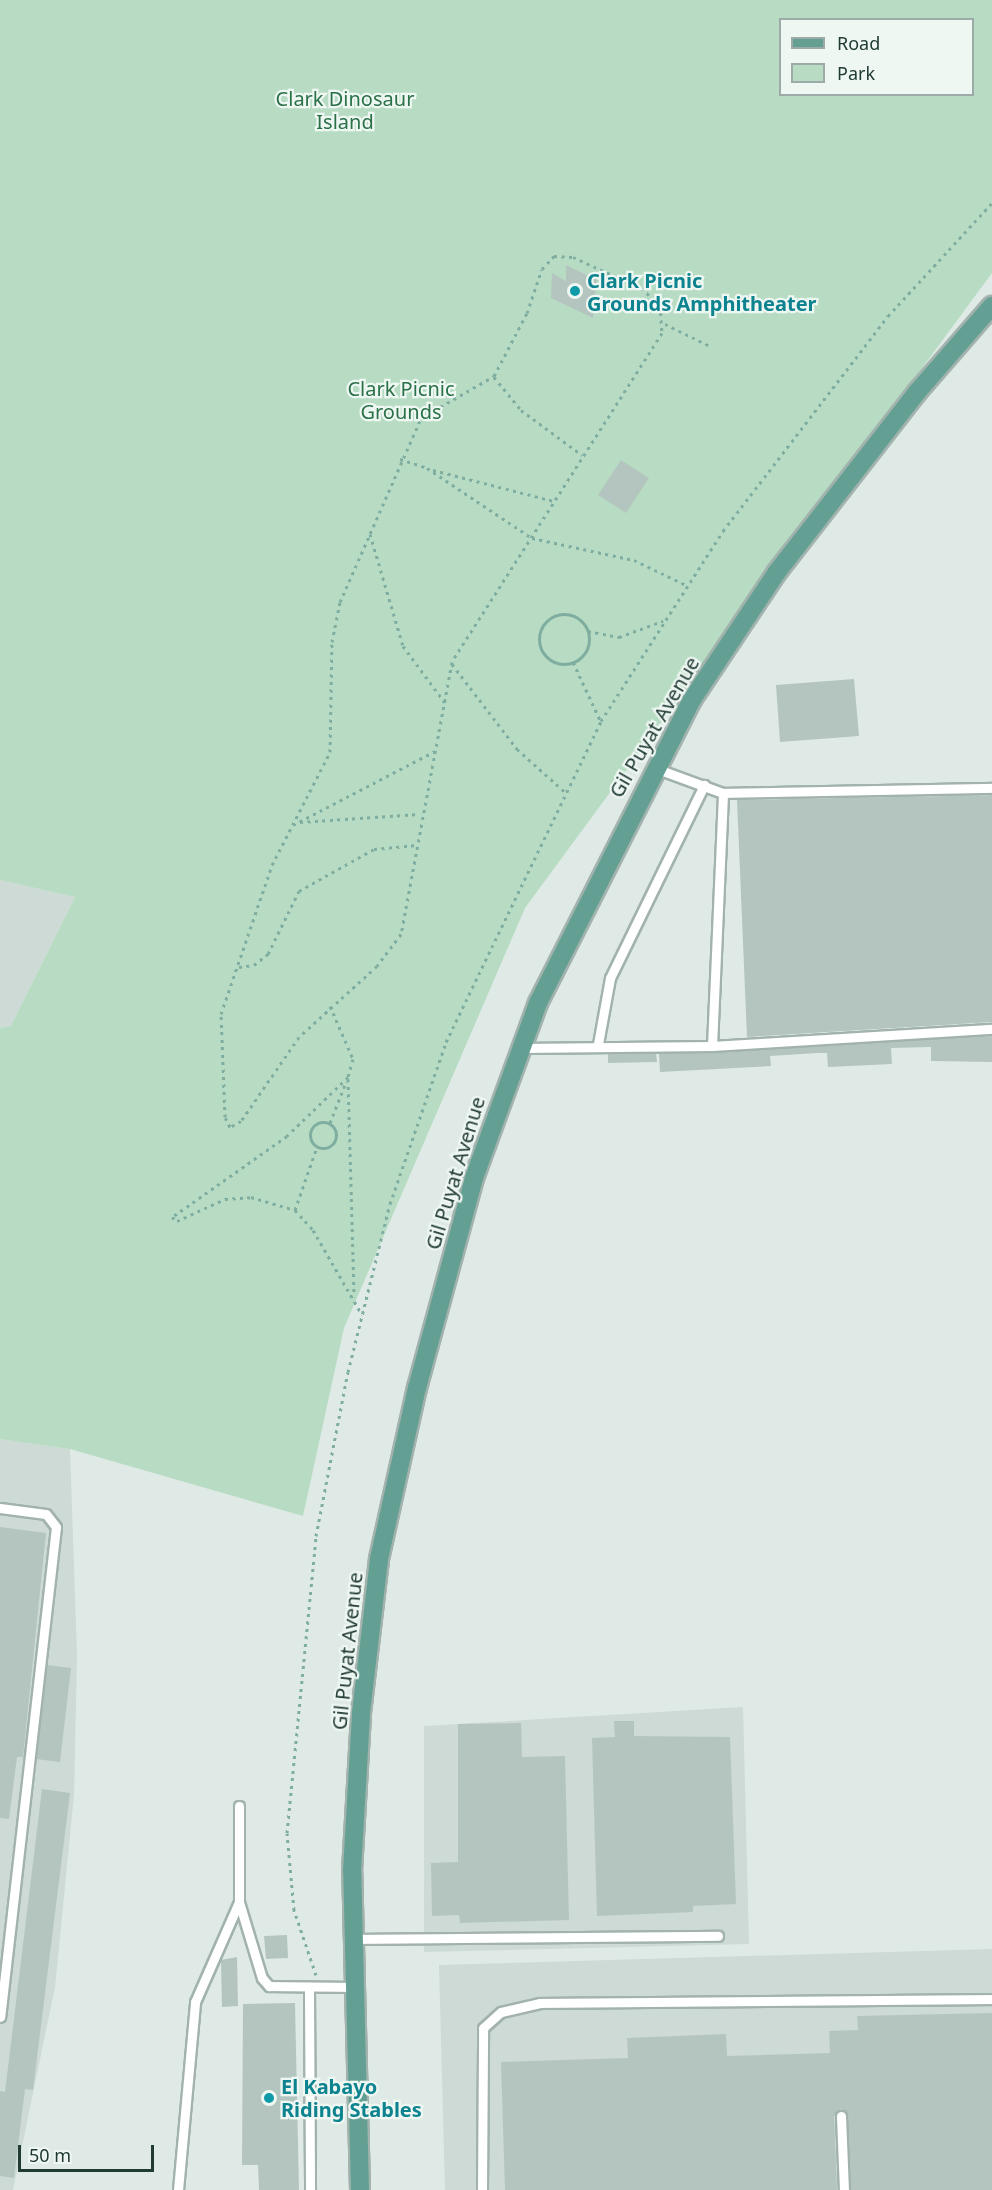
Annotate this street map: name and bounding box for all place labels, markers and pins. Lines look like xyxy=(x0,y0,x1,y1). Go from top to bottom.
place label: Clark Picnic Grounds Amphitheater xyxy=(587,268,817,315)
marker: Clark Picnic Grounds Amphitheater xyxy=(568,284,582,298)
place label: El Kabayo Riding Stables xyxy=(281,2074,422,2121)
marker: El Kabayo Riding Stables xyxy=(262,2091,276,2105)

